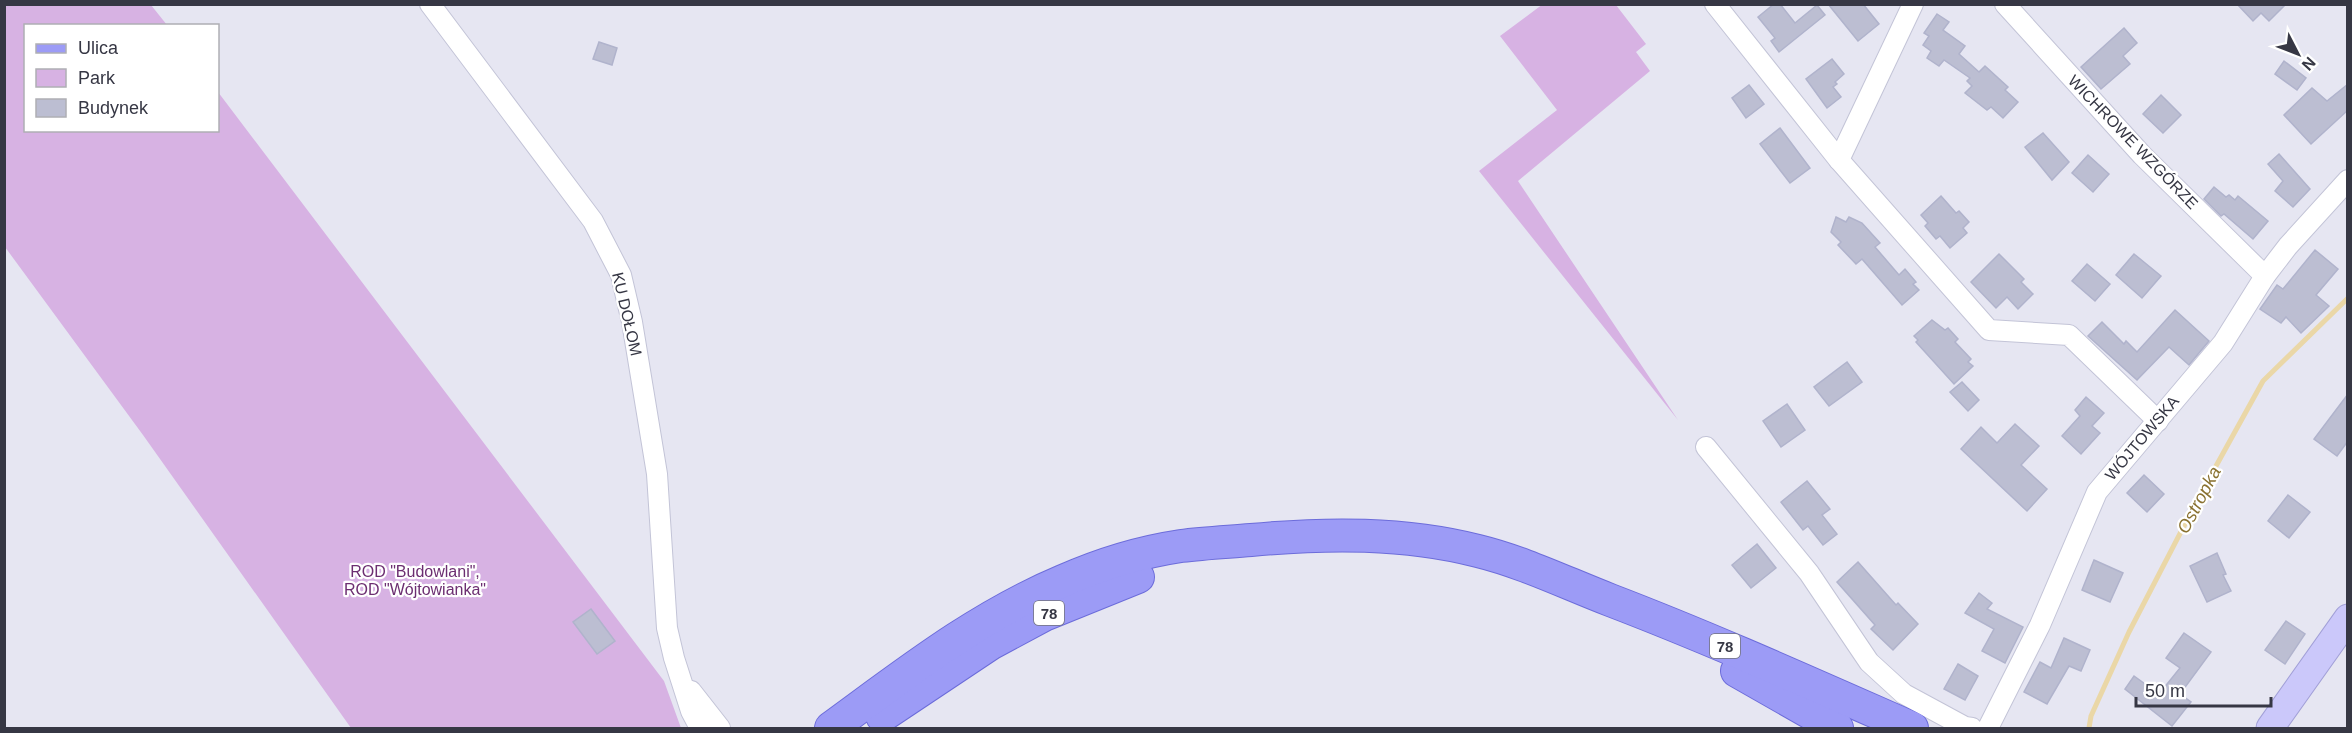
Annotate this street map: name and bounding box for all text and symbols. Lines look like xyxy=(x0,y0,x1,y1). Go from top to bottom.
legend xyxy=(24,24,219,132)
north arrow xyxy=(2268,24,2328,84)
text: Ulica xyxy=(78,38,119,58)
text: N xyxy=(2299,54,2319,74)
text: Park xyxy=(78,68,116,88)
street label: WICHROWE WZGÓRZE xyxy=(2065,71,2202,212)
text: Budynek xyxy=(78,98,149,118)
street label: KU DOŁOM xyxy=(609,271,645,357)
street label: WÓJTOWSKA xyxy=(2101,392,2182,484)
water label: Ostropka xyxy=(2173,463,2225,537)
park label: ROD "Budowlani", ROD "Wójtowianka" xyxy=(344,563,486,598)
road number: 78 xyxy=(1034,601,1064,625)
road number: 78 xyxy=(1710,634,1740,658)
scale bar xyxy=(2136,670,2271,708)
text: 50 m xyxy=(2145,681,2185,701)

